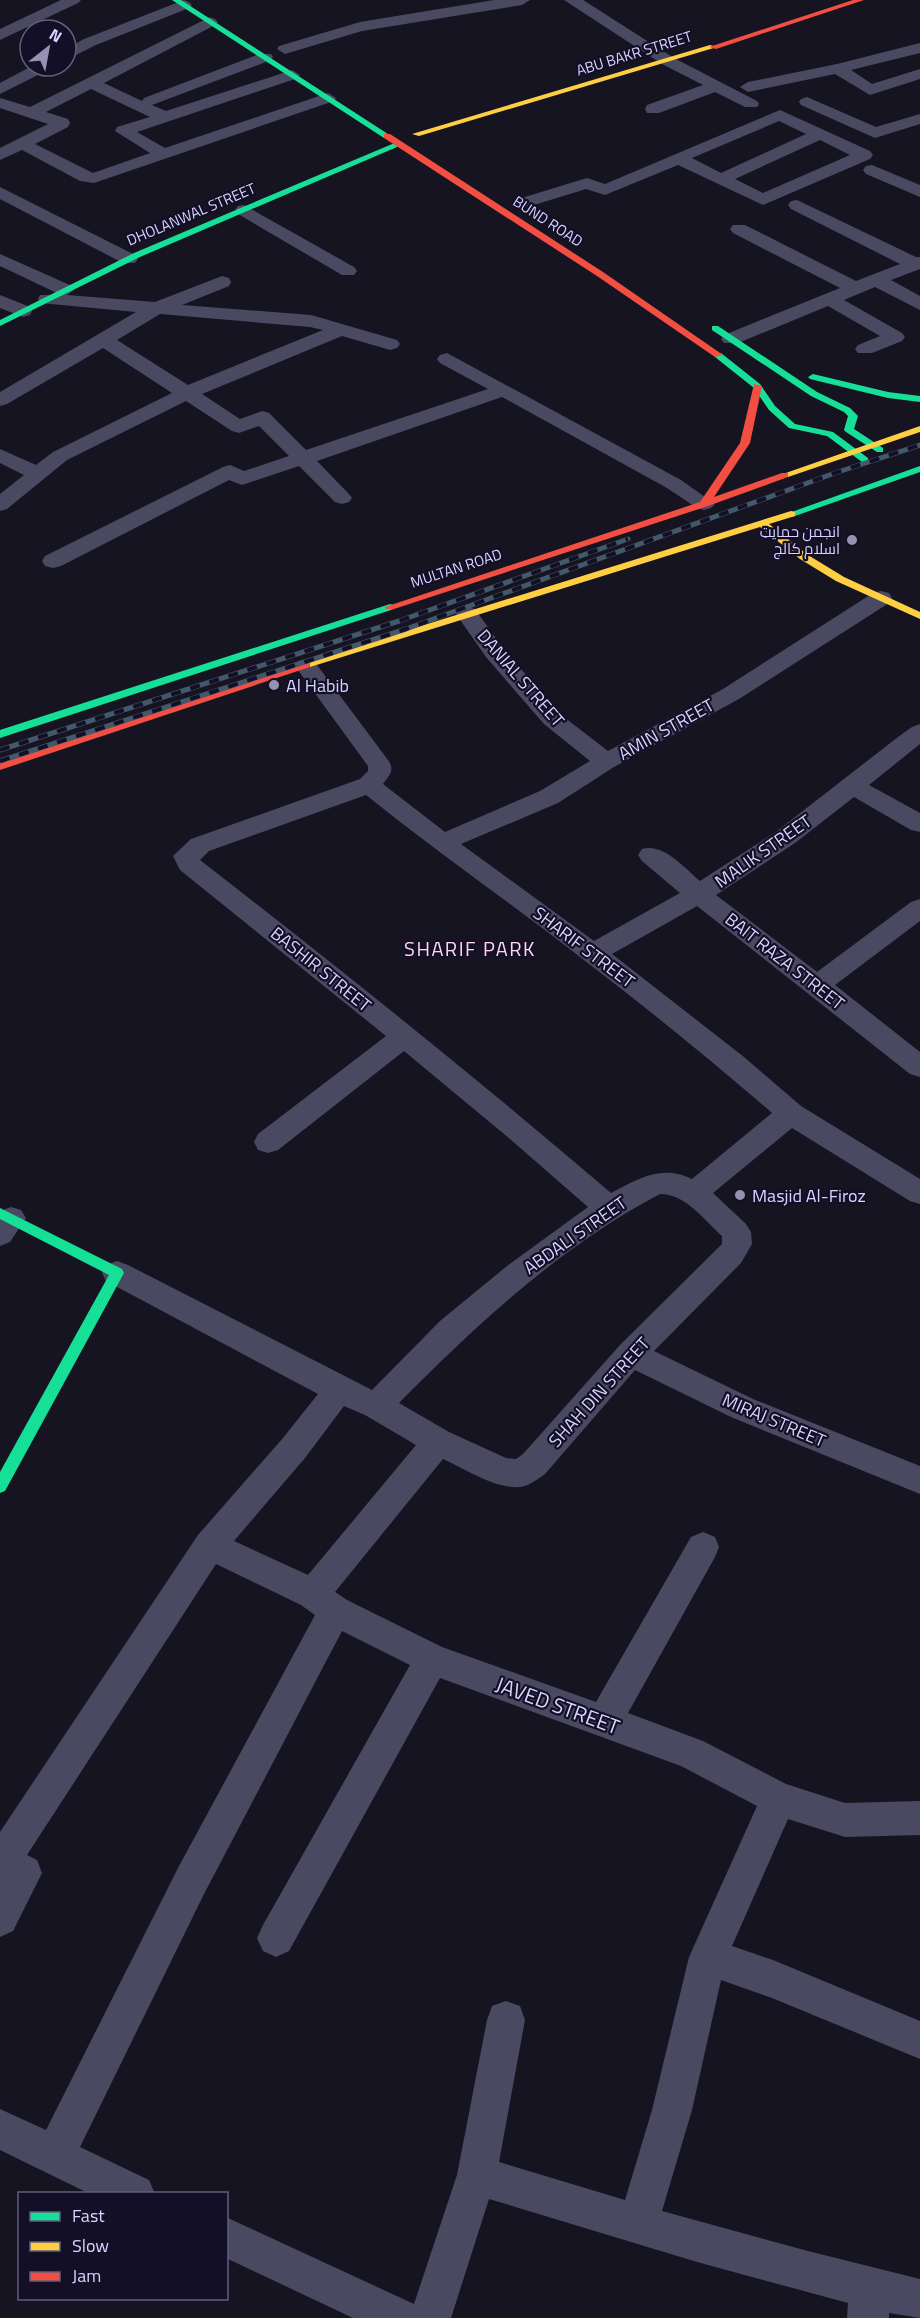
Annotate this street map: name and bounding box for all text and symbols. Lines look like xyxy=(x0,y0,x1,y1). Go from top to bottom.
north arrow xyxy=(18,18,78,78)
text: N xyxy=(45,22,67,48)
street label: ABU BAKR STREET xyxy=(573,24,695,82)
street label: DHOLANWAL STREET xyxy=(123,176,259,252)
street label: BUND ROAD xyxy=(508,190,588,252)
place label: انجمن حمایتِ اسلام کالج xyxy=(760,520,840,560)
marker: انجمن حمایتِ اسلام کالج xyxy=(845,533,859,547)
street label: MULTAN ROAD xyxy=(407,542,505,594)
street label: DANIAL STREET xyxy=(471,623,571,733)
place label: Al Habib xyxy=(286,672,349,699)
marker: Al Habib xyxy=(267,678,281,692)
street label: AMIN STREET xyxy=(613,691,719,767)
street label: MALIK STREET xyxy=(709,807,817,894)
street label: SHARIF STREET xyxy=(527,900,641,995)
street label: BAIT RAZA STREET xyxy=(719,906,851,1017)
street label: BASHIR STREET xyxy=(265,920,378,1018)
district label: SHARIF PARK xyxy=(404,933,536,964)
place label: Masjid Al-Firoz xyxy=(752,1182,866,1209)
marker: Masjid Al-Firoz xyxy=(733,1188,747,1202)
street label: ABDALI STREET xyxy=(518,1189,633,1281)
street label: SHAH DIN STREET xyxy=(542,1330,656,1453)
street label: MIRAJ STREET xyxy=(718,1386,830,1454)
street label: JAVED STREET xyxy=(492,1668,624,1742)
legend xyxy=(18,2192,228,2300)
text: Fast xyxy=(72,2202,105,2229)
text: Slow xyxy=(72,2232,109,2259)
text: Jam xyxy=(72,2262,101,2289)

